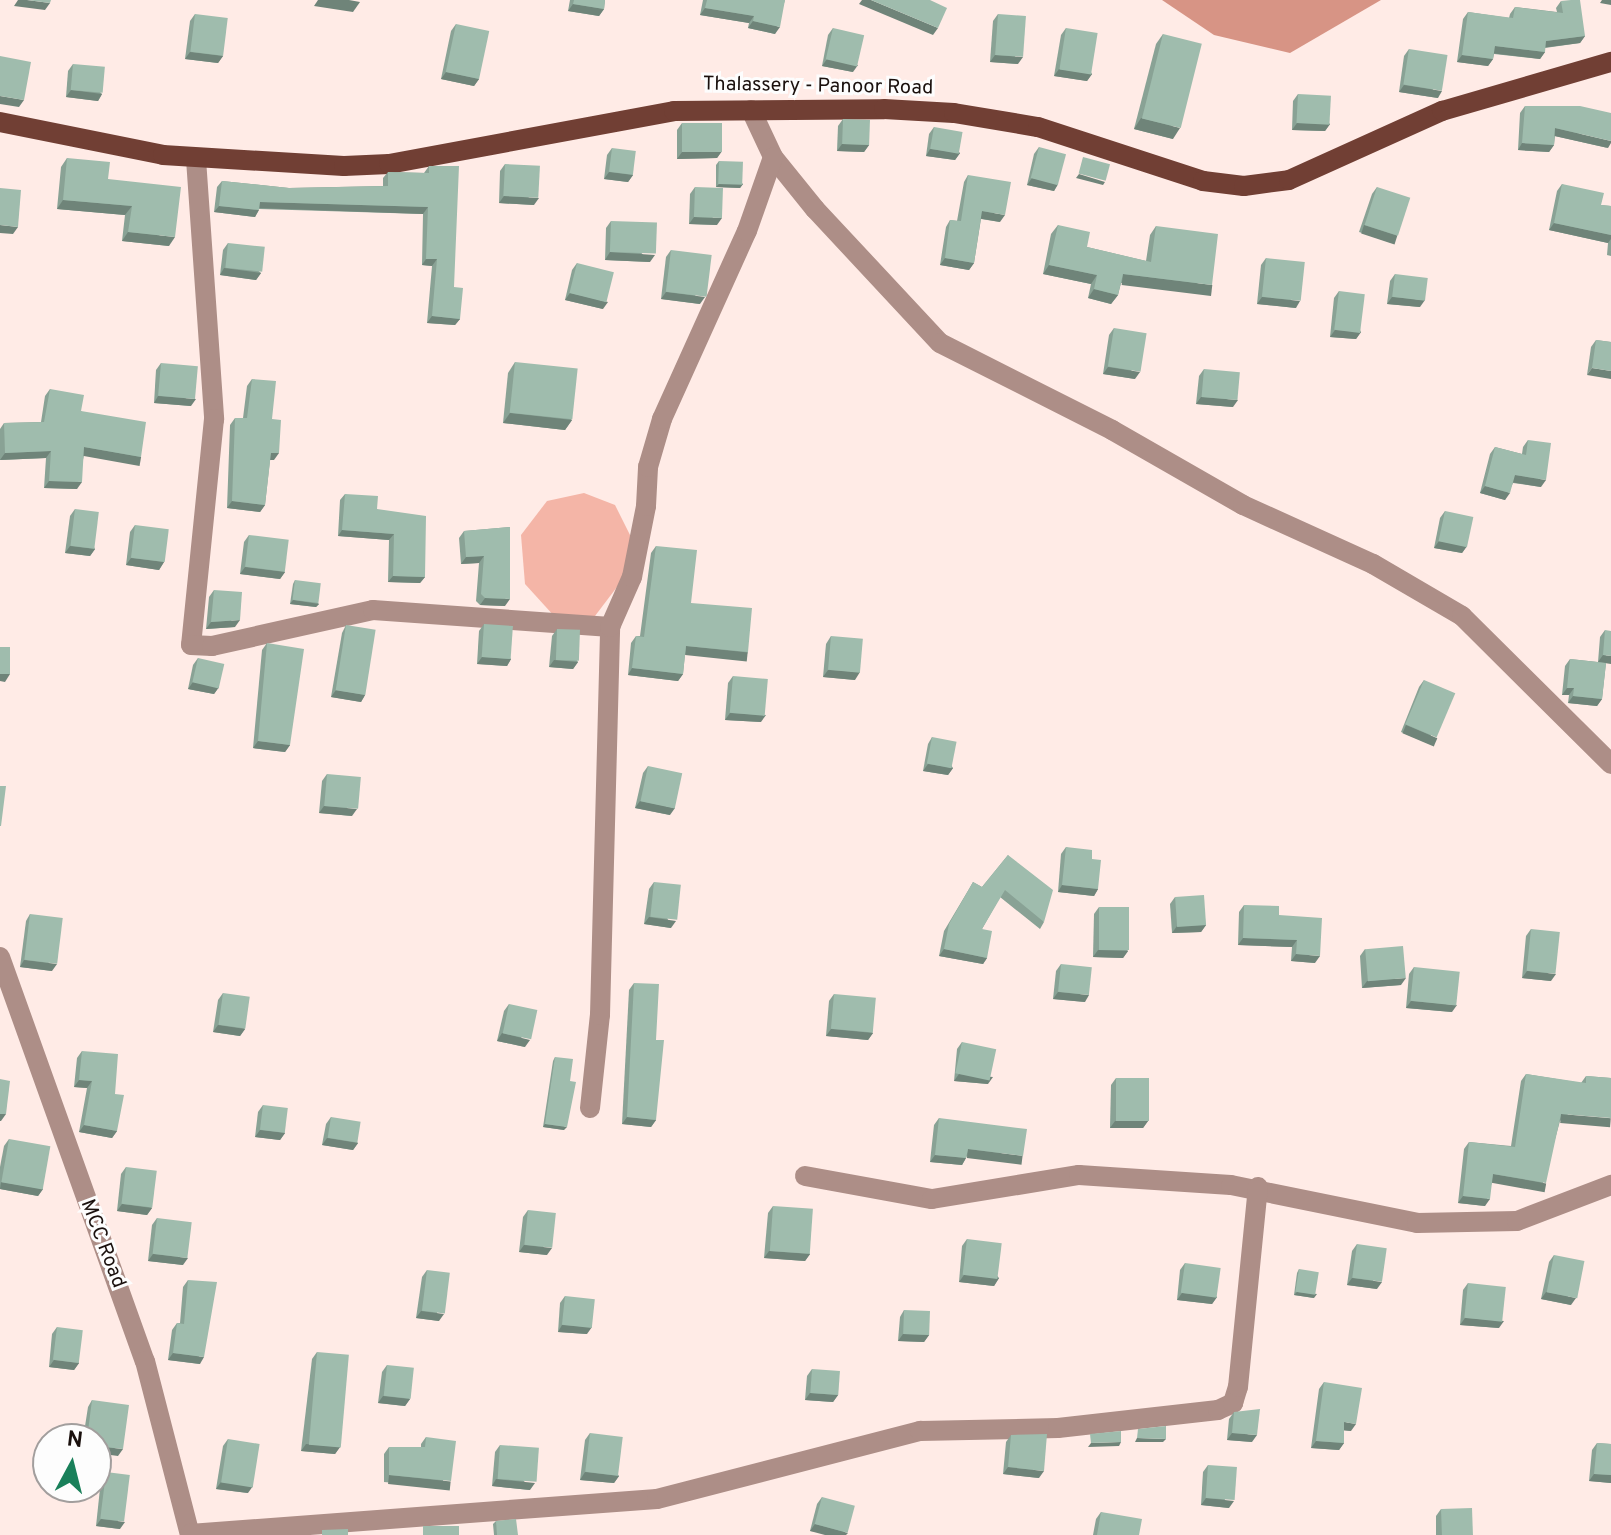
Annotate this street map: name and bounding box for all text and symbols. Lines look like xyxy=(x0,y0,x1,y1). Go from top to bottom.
street label: Thalassery - Panoor Road xyxy=(703,73,933,101)
street label: MCC Road xyxy=(74,1196,130,1292)
north arrow xyxy=(32,1423,112,1503)
text: N xyxy=(65,1426,84,1455)

